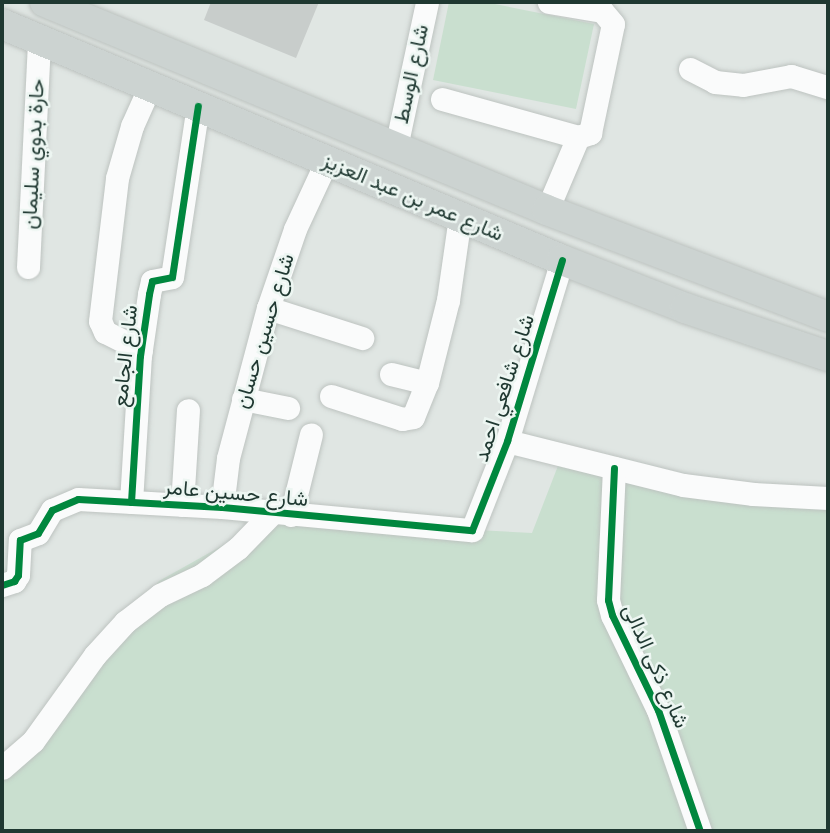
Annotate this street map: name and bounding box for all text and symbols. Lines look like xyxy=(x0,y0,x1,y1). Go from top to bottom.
street label: شارع الوسط xyxy=(388,22,434,126)
street label: حارة بدوي سليمان xyxy=(16,78,50,230)
street label: شارع عمر بن عبد العزيز xyxy=(319,148,507,246)
street label: شارع حسين حسان xyxy=(228,250,300,412)
street label: شارع الجامع xyxy=(107,304,143,408)
street label: شارع شافعي احمد xyxy=(468,311,540,465)
street label: شارع حسين عامر xyxy=(163,474,309,512)
street label: شارع ذكى الدالى xyxy=(617,600,695,732)

